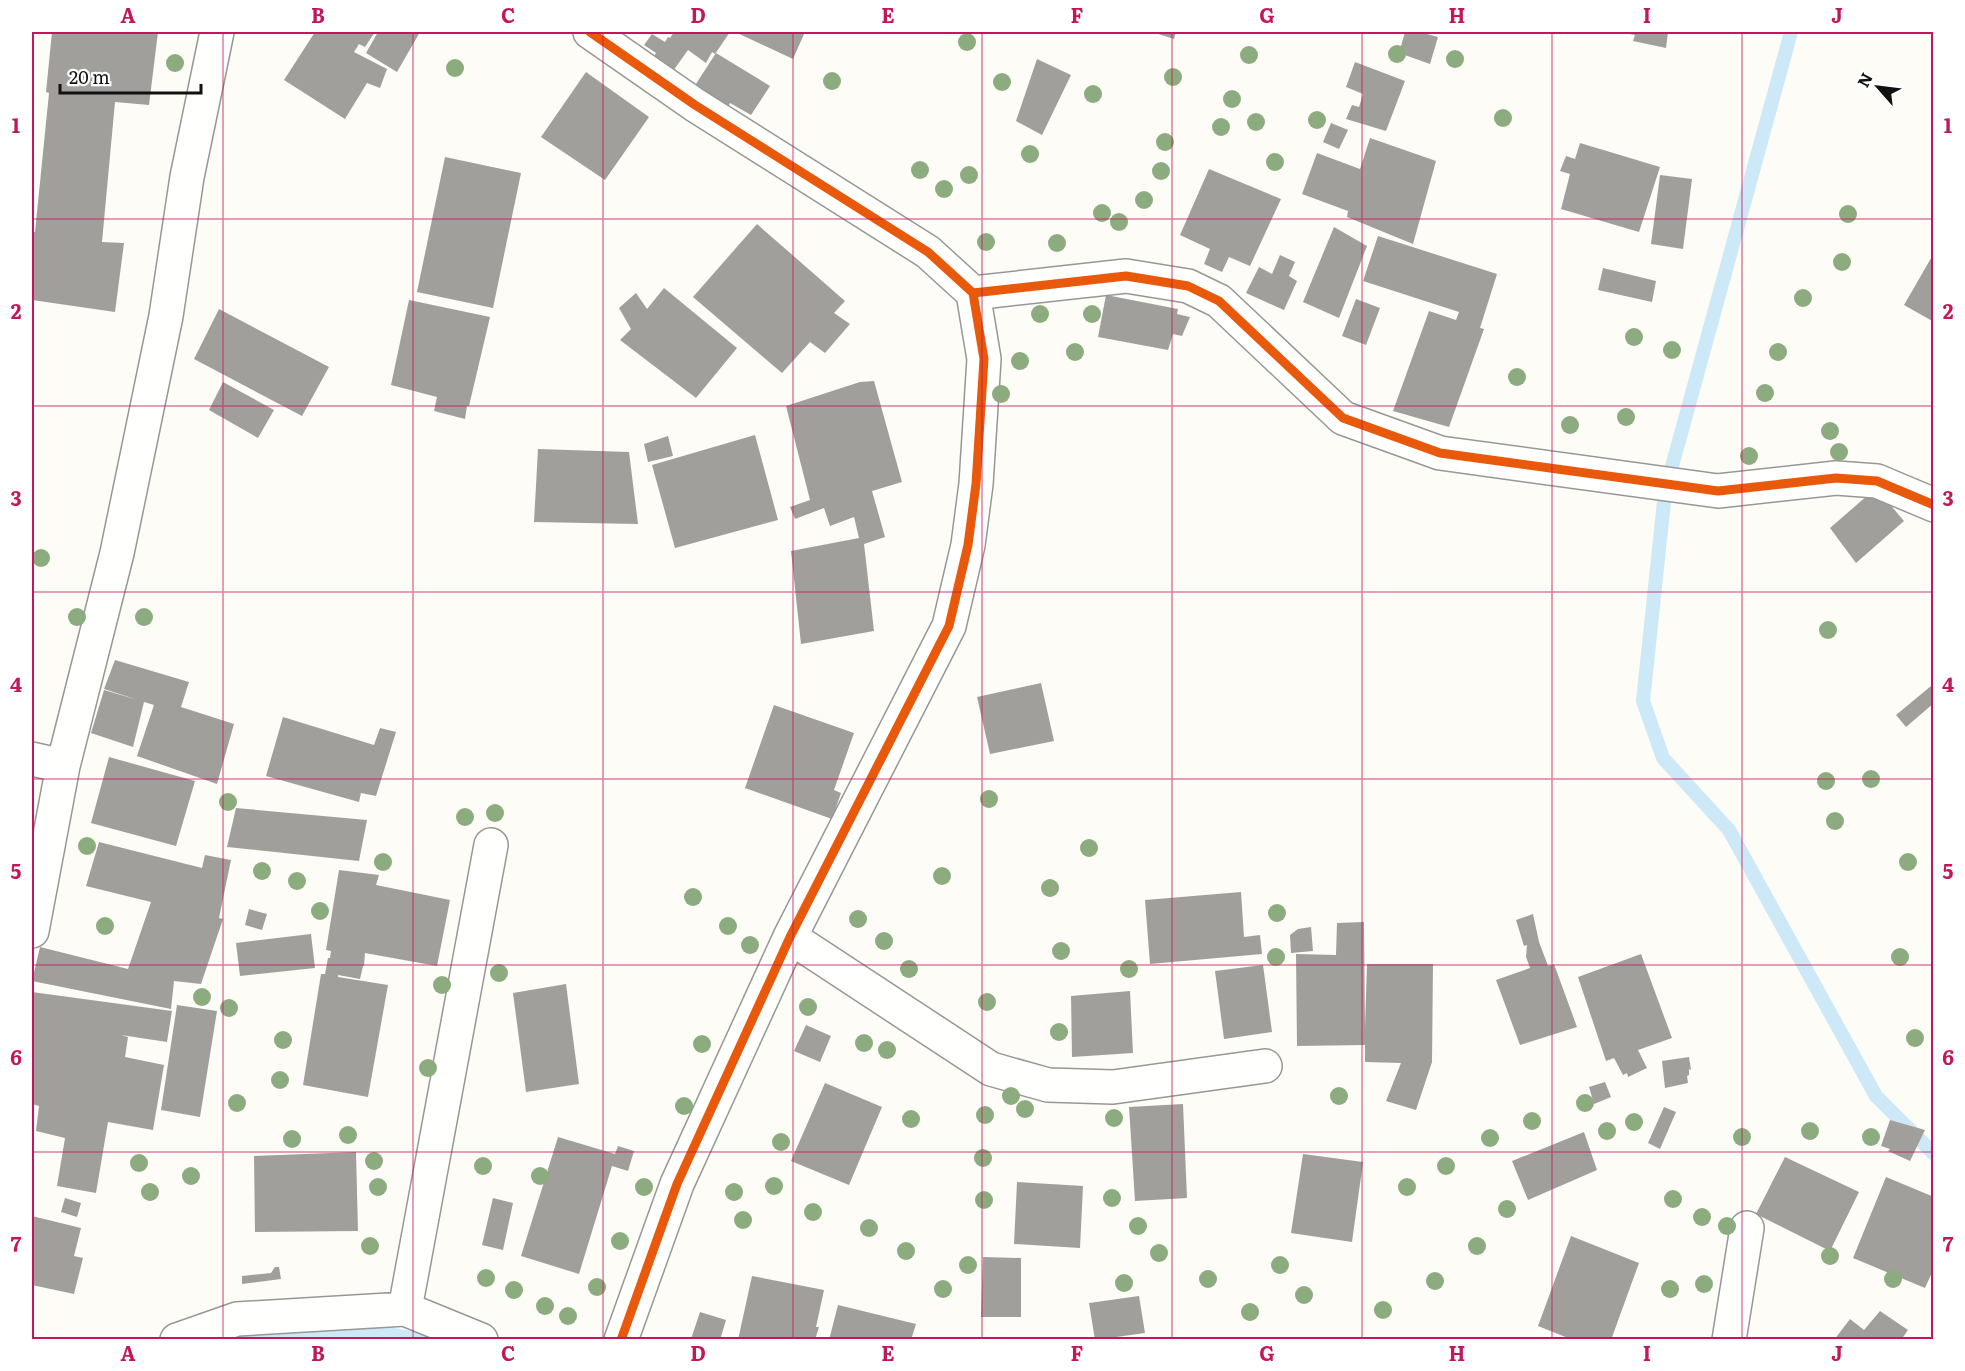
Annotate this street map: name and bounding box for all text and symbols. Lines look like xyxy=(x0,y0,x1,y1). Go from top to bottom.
text: A xyxy=(120,0,136,29)
text: B xyxy=(311,0,325,29)
text: C xyxy=(501,0,515,29)
text: D xyxy=(690,0,706,29)
text: E xyxy=(881,0,895,29)
text: F xyxy=(1071,0,1084,29)
text: G xyxy=(1259,0,1275,29)
text: H xyxy=(1449,0,1465,29)
text: I xyxy=(1643,0,1651,29)
text: J xyxy=(1831,0,1843,29)
scale bar xyxy=(60,57,201,95)
north arrow xyxy=(1848,57,1908,117)
text: 20 m xyxy=(69,63,110,90)
text: N xyxy=(1850,68,1878,91)
text: 1 xyxy=(12,109,20,139)
text: 1 xyxy=(1944,109,1952,139)
text: 2 xyxy=(11,295,22,325)
text: 2 xyxy=(1943,295,1954,325)
text: 3 xyxy=(10,482,22,512)
text: 3 xyxy=(1942,482,1954,512)
text: 4 xyxy=(10,668,22,698)
text: 4 xyxy=(1942,668,1954,698)
text: 5 xyxy=(11,855,22,885)
text: 5 xyxy=(1943,855,1954,885)
text: 6 xyxy=(10,1041,22,1071)
text: 6 xyxy=(1942,1041,1954,1071)
text: 7 xyxy=(11,1228,22,1258)
text: 7 xyxy=(1943,1228,1954,1258)
text: A xyxy=(120,1337,136,1367)
text: B xyxy=(311,1337,325,1367)
text: C xyxy=(501,1337,515,1367)
text: D xyxy=(690,1337,706,1367)
text: E xyxy=(881,1337,895,1367)
text: F xyxy=(1071,1337,1084,1367)
text: G xyxy=(1259,1337,1275,1367)
text: H xyxy=(1449,1337,1465,1367)
text: I xyxy=(1643,1337,1651,1367)
text: J xyxy=(1831,1337,1843,1367)

